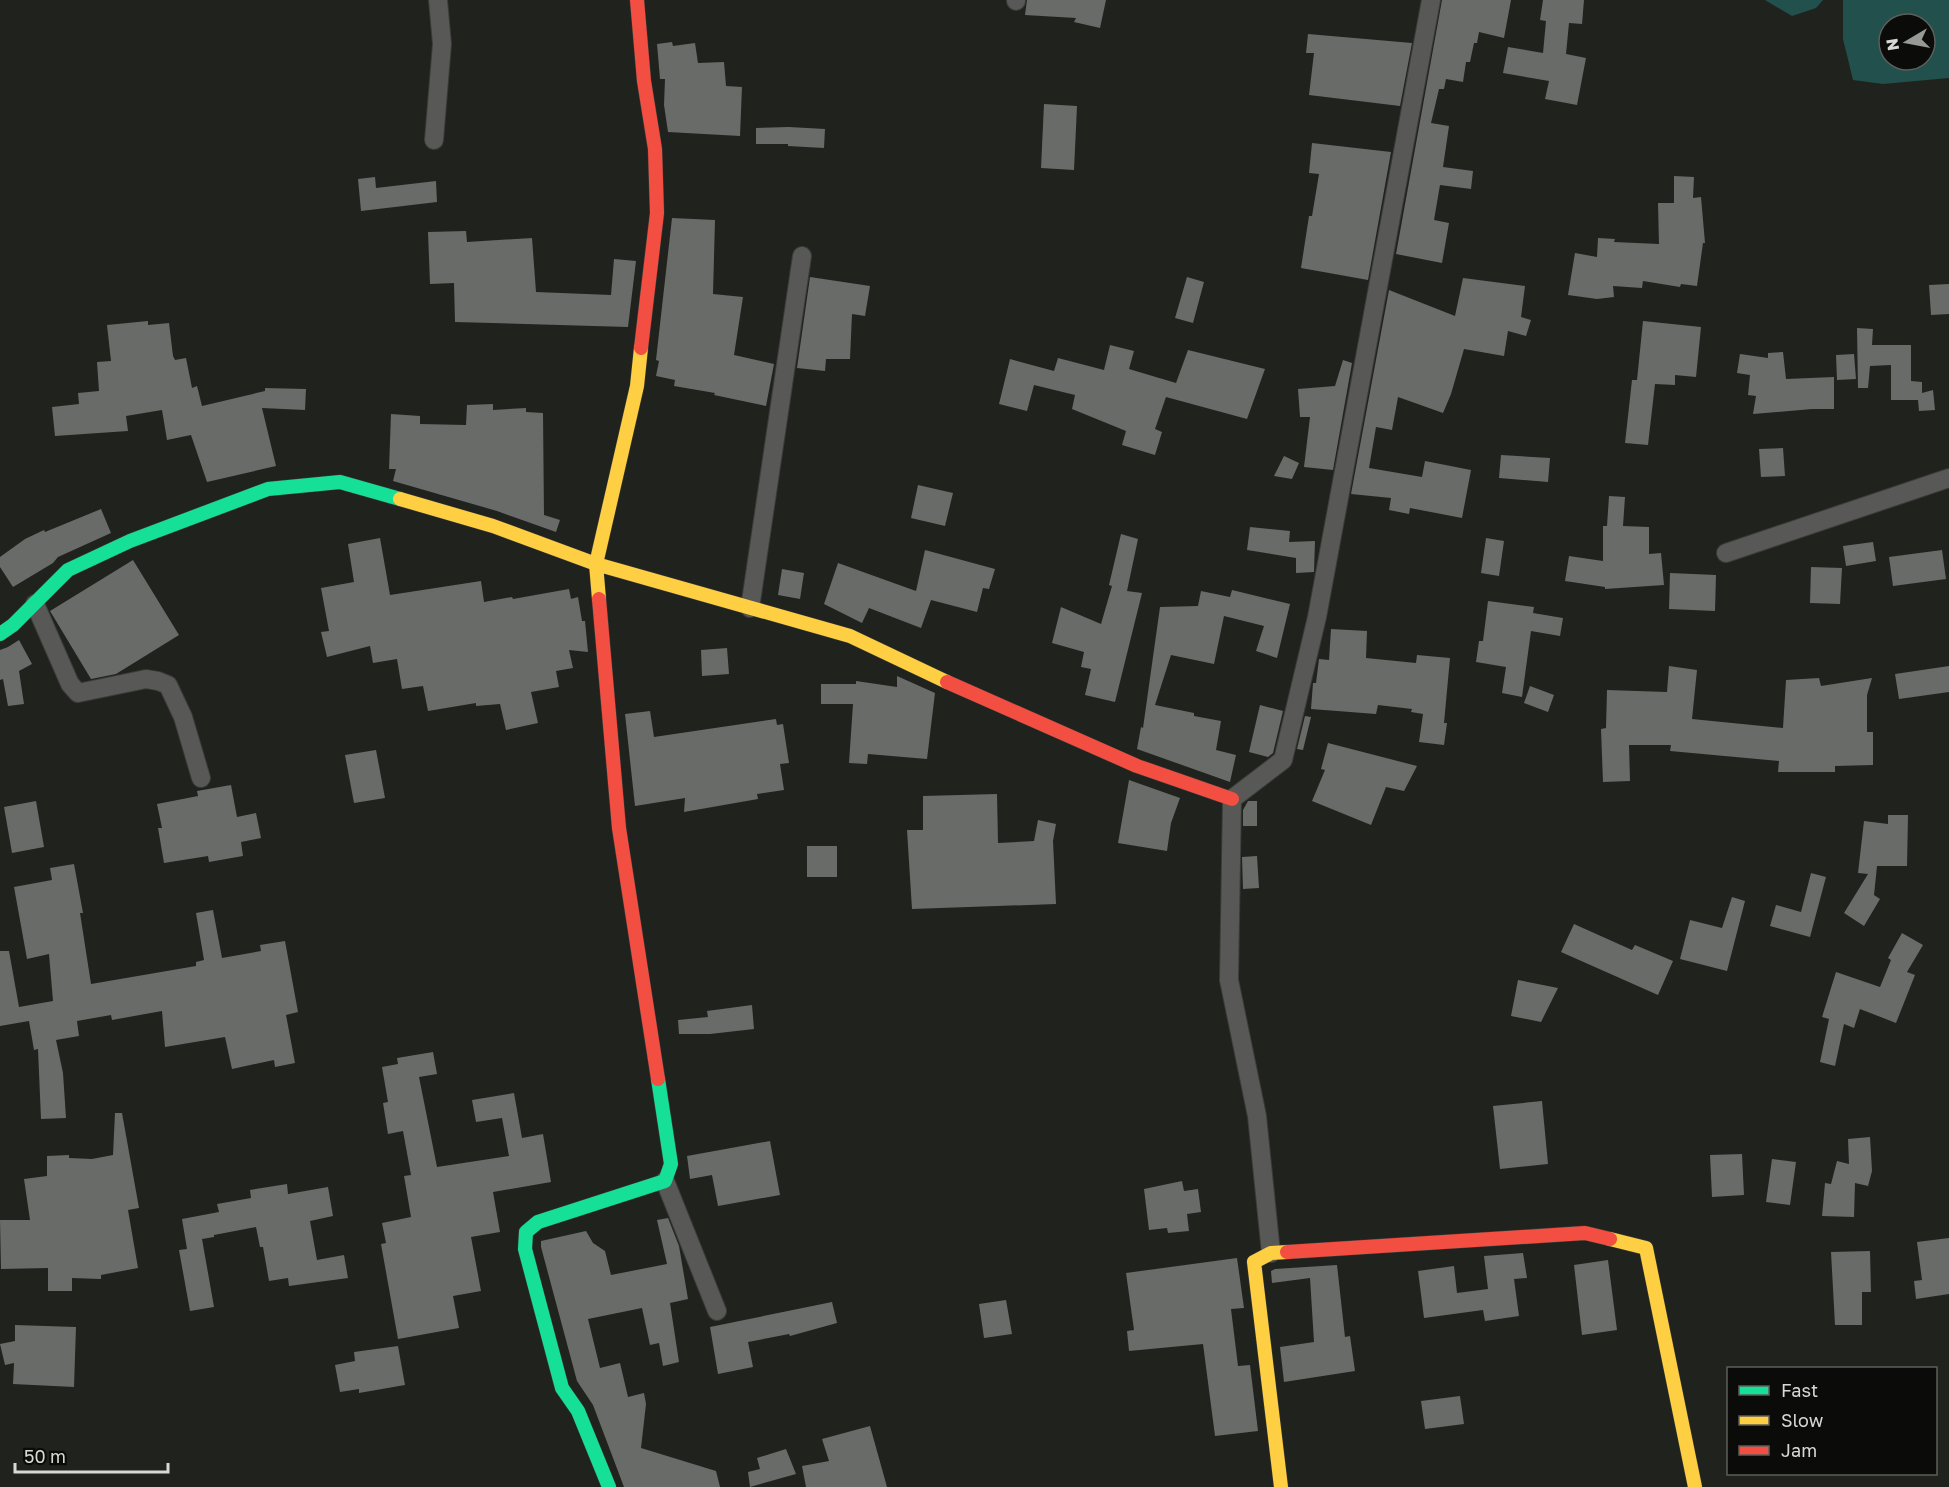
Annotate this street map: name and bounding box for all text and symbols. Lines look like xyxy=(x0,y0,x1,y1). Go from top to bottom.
north arrow xyxy=(1877,12,1937,72)
text: N xyxy=(1881,37,1903,52)
legend xyxy=(1727,1367,1937,1475)
text: Fast xyxy=(1781,1379,1818,1401)
text: Slow xyxy=(1781,1409,1824,1431)
scale bar xyxy=(15,1436,168,1474)
text: Jam xyxy=(1781,1439,1817,1461)
text: 50 m xyxy=(24,1445,66,1467)

